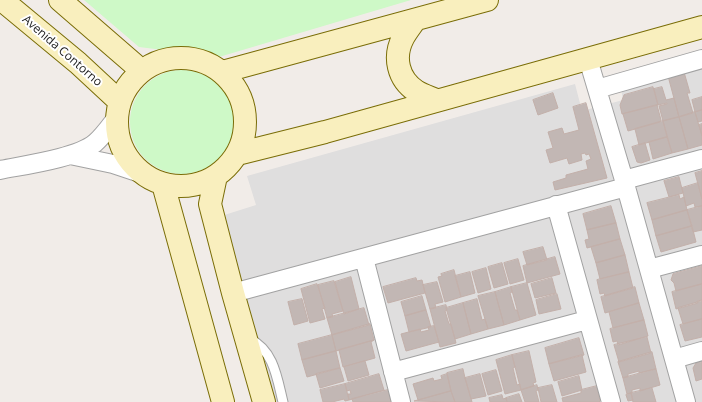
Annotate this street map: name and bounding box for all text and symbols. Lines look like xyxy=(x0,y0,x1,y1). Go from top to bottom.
street label: Avenida Contorno xyxy=(19,12,105,90)

